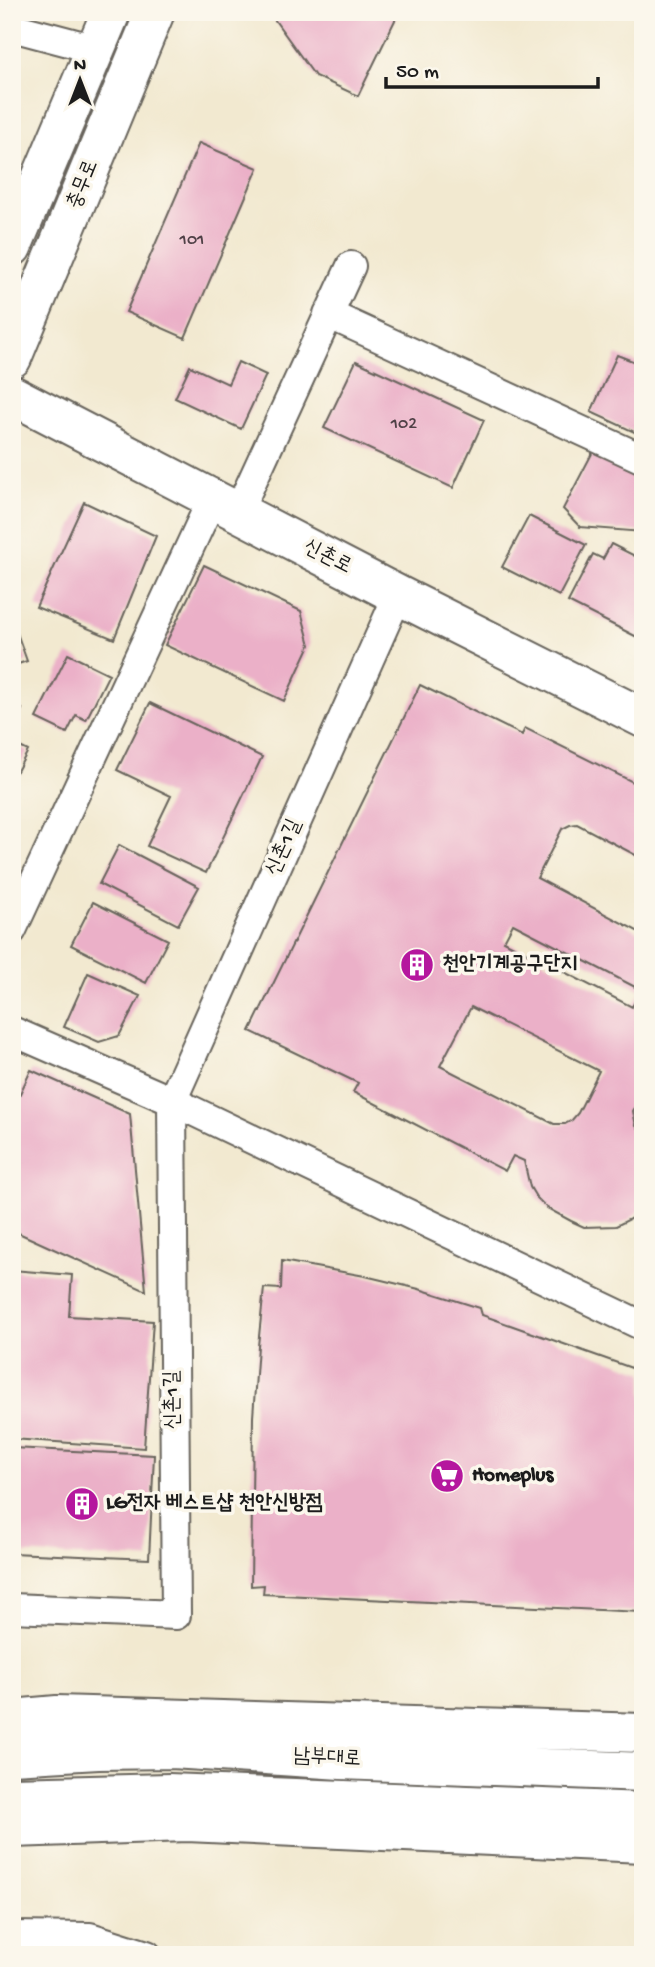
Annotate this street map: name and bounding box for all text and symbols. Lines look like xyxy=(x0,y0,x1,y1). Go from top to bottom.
north arrow xyxy=(46,46,116,116)
scale bar xyxy=(386,46,597,90)
text: N xyxy=(74,55,86,78)
text: 50 m xyxy=(396,61,439,86)
street label: 충무로 xyxy=(63,157,105,213)
house number: 101 xyxy=(179,230,204,251)
house number: 102 xyxy=(390,414,417,435)
street label: 신촌로 xyxy=(299,534,356,581)
street label: 신촌1길 xyxy=(261,815,308,880)
building icon: 천안기계공구단지 xyxy=(398,946,436,984)
place label: 천안기계공구단지 xyxy=(442,953,577,978)
street label: 신촌1길 xyxy=(160,1370,187,1430)
supermarket icon: Homeplus xyxy=(428,1457,466,1495)
place label: Homeplus xyxy=(472,1464,554,1489)
building icon: LG전자 베스트샵 천안신방점 xyxy=(63,1485,101,1523)
place label: LG전자 베스트샵 천안신방점 xyxy=(106,1492,323,1517)
street label: 남부대로 xyxy=(293,1745,361,1773)

